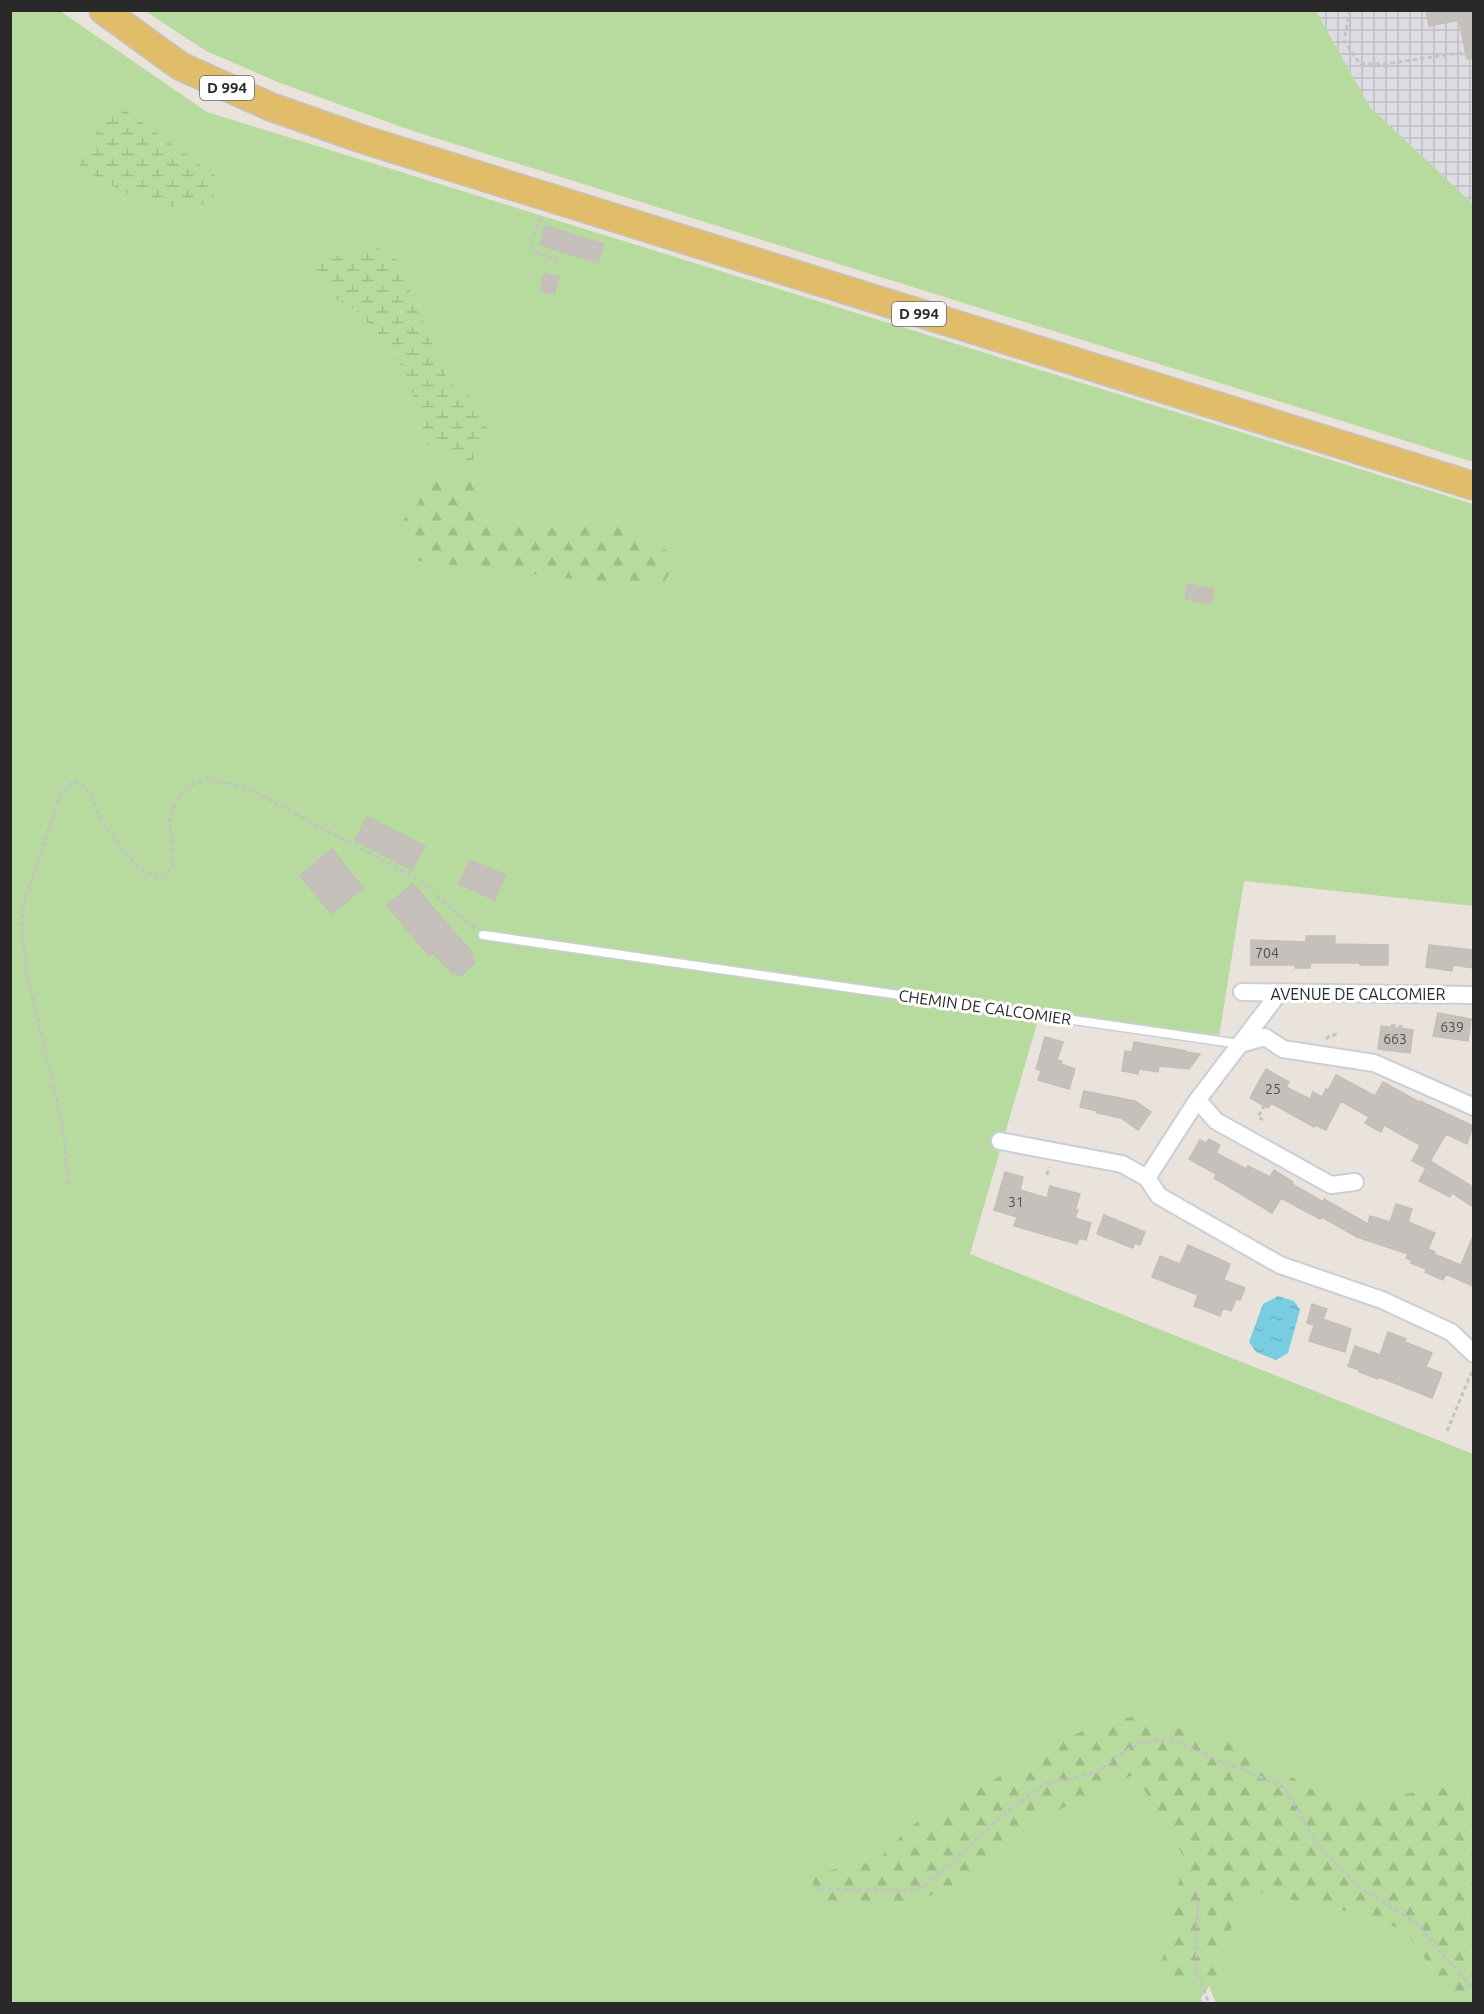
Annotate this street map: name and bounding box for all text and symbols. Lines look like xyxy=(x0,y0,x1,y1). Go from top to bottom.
road number: D 994 xyxy=(200,76,254,100)
road number: D 994 xyxy=(892,302,946,326)
house number: 704 xyxy=(1255,945,1279,961)
street label: AVENUE DE CALCOMIER xyxy=(1271,985,1445,1003)
street label: CHEMIN DE CALCOMIER xyxy=(898,986,1073,1028)
house number: 639 xyxy=(1440,1019,1464,1035)
house number: 663 xyxy=(1383,1031,1407,1047)
house number: 25 xyxy=(1265,1081,1281,1097)
house number: 31 xyxy=(1008,1194,1024,1210)

